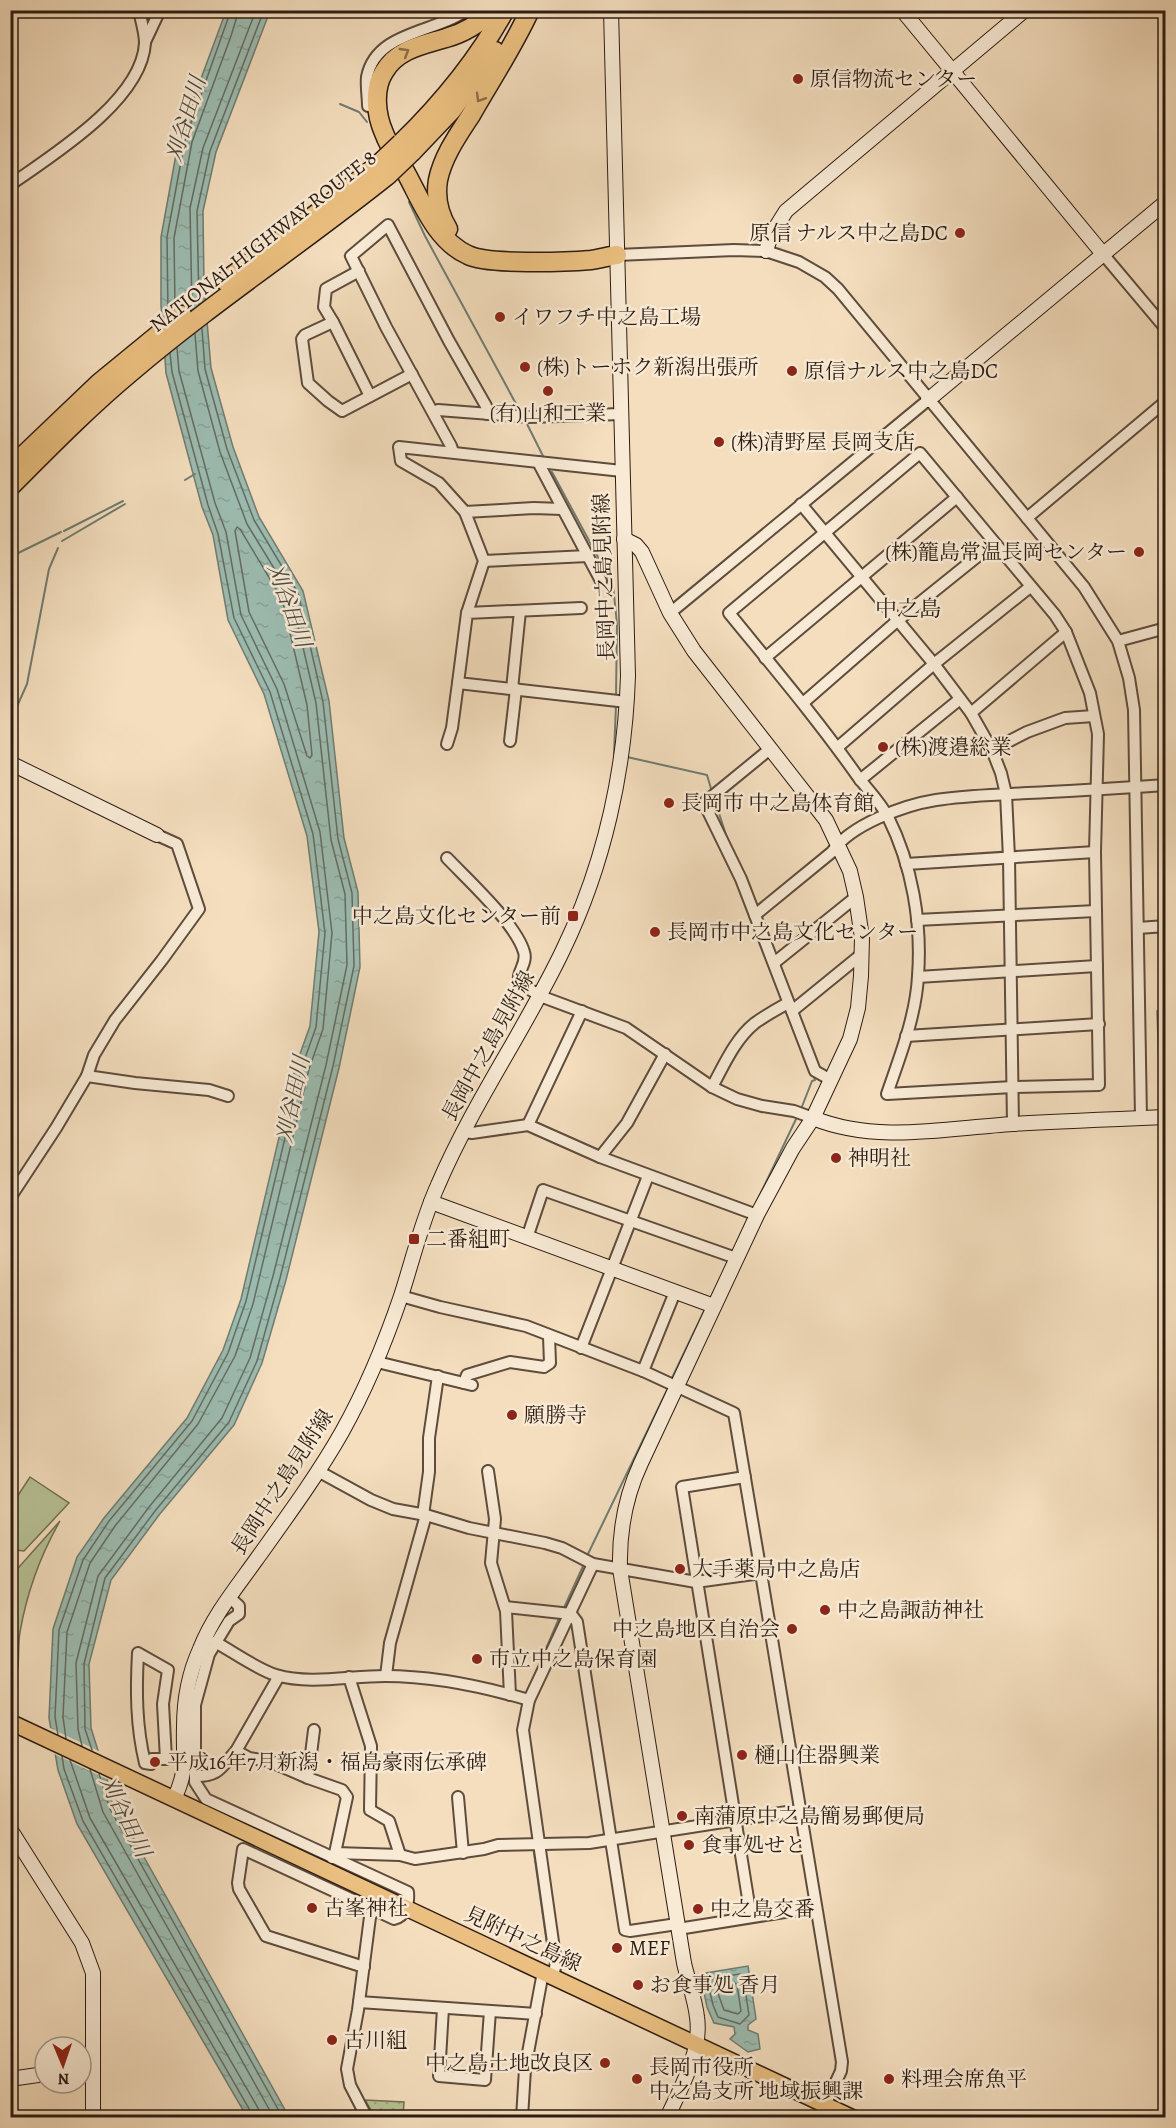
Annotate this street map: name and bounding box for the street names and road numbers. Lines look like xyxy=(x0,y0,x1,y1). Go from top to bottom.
street label: NATIONAL HIGHWAY ROUTE 8 xyxy=(144,144,382,338)
street label: 長岡中之島見附線 xyxy=(587,493,621,661)
street label: 長岡中之島見附線 xyxy=(435,966,541,1126)
street label: 長岡中之島見附線 xyxy=(225,1404,339,1560)
street label: 見附中之島線 xyxy=(460,1900,586,1978)

